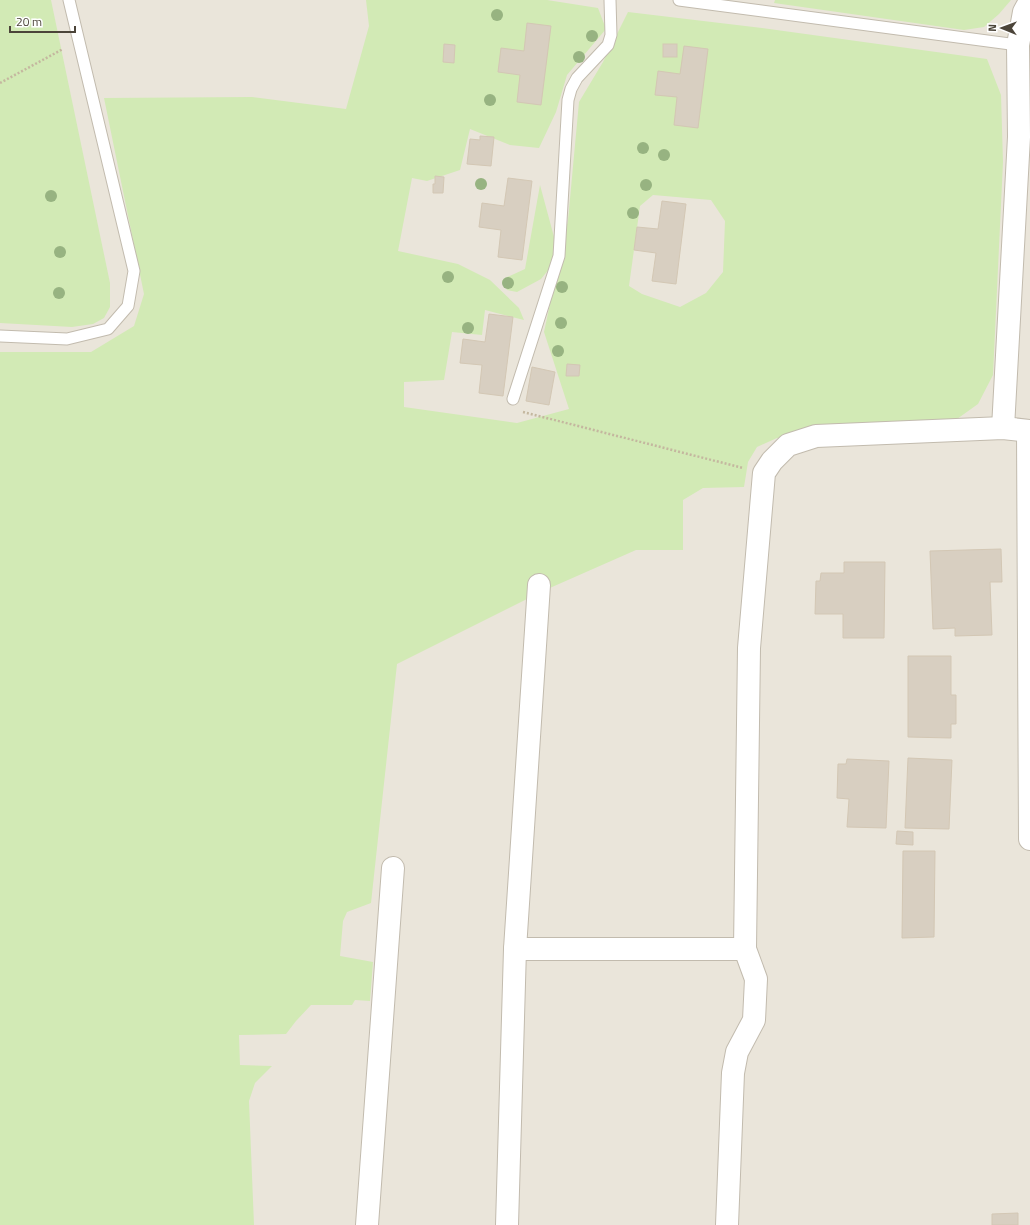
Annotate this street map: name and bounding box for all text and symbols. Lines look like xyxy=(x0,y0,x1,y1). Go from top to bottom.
scale bar xyxy=(10,8,75,34)
north arrow xyxy=(982,8,1022,48)
text: 20 m xyxy=(16,12,42,31)
text: N xyxy=(984,24,1000,32)

